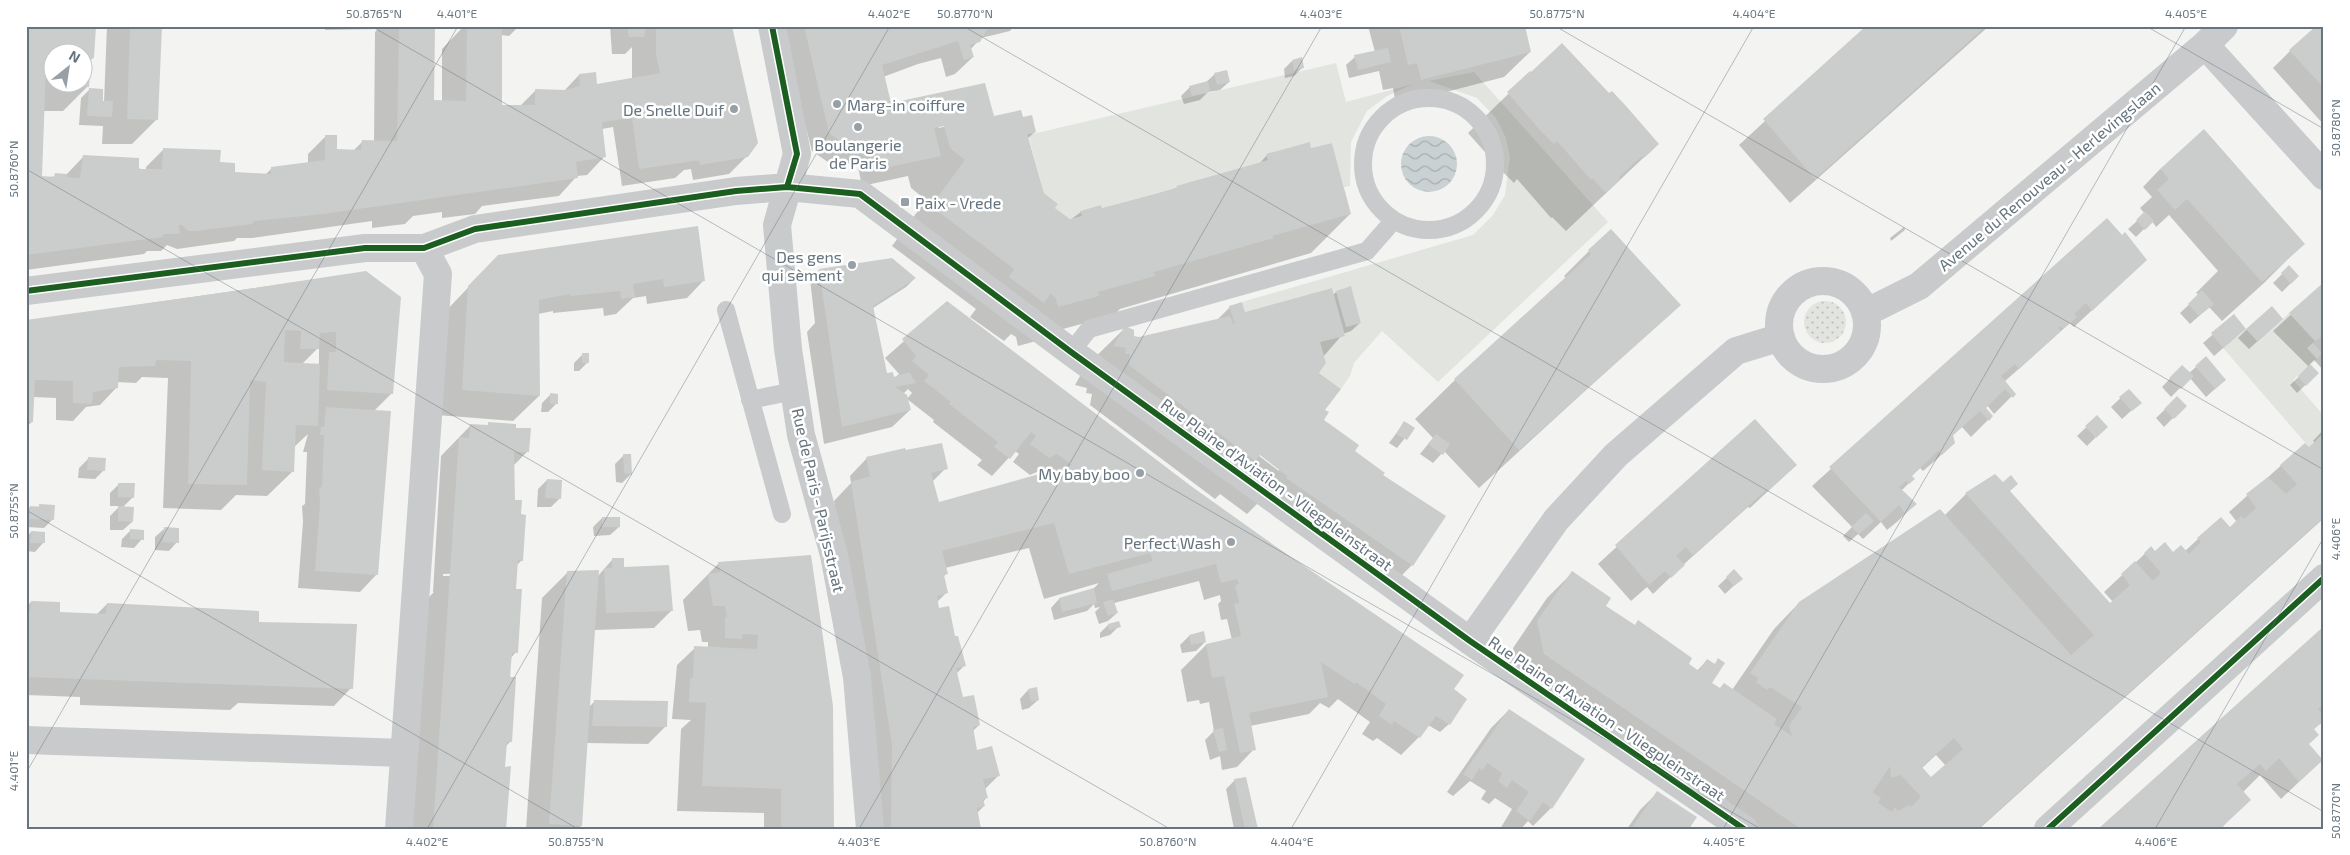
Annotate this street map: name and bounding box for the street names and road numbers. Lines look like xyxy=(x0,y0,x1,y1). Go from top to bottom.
street label: Avenue du Renouveau - Herlevingslaan xyxy=(1934,78,2164,274)
street label: Rue Plaine d'Aviation - Vliegpleinstraat xyxy=(1158,394,1396,574)
street label: Rue de Paris - Parijsstraat xyxy=(788,406,849,594)
street label: Rue Plaine d'Aviation - Vliegpleinstraat xyxy=(1485,632,1729,804)

